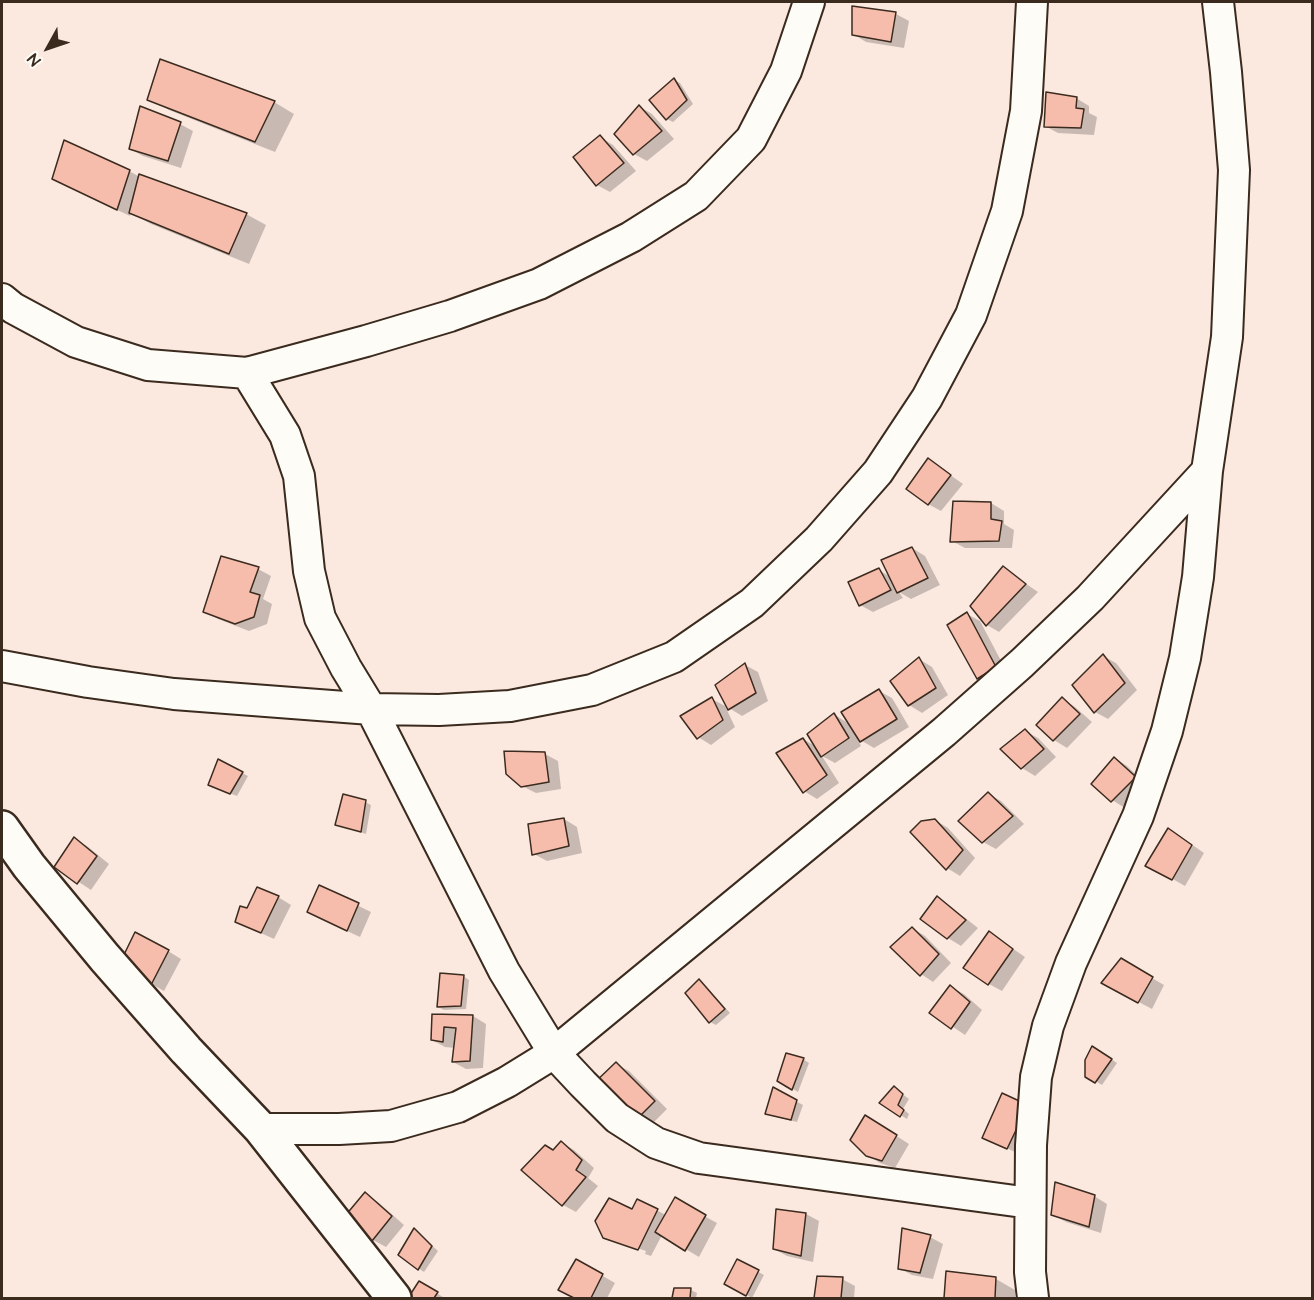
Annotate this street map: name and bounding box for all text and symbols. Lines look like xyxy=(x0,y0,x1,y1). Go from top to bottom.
north arrow xyxy=(18,18,78,78)
text: N xyxy=(23,49,46,70)

